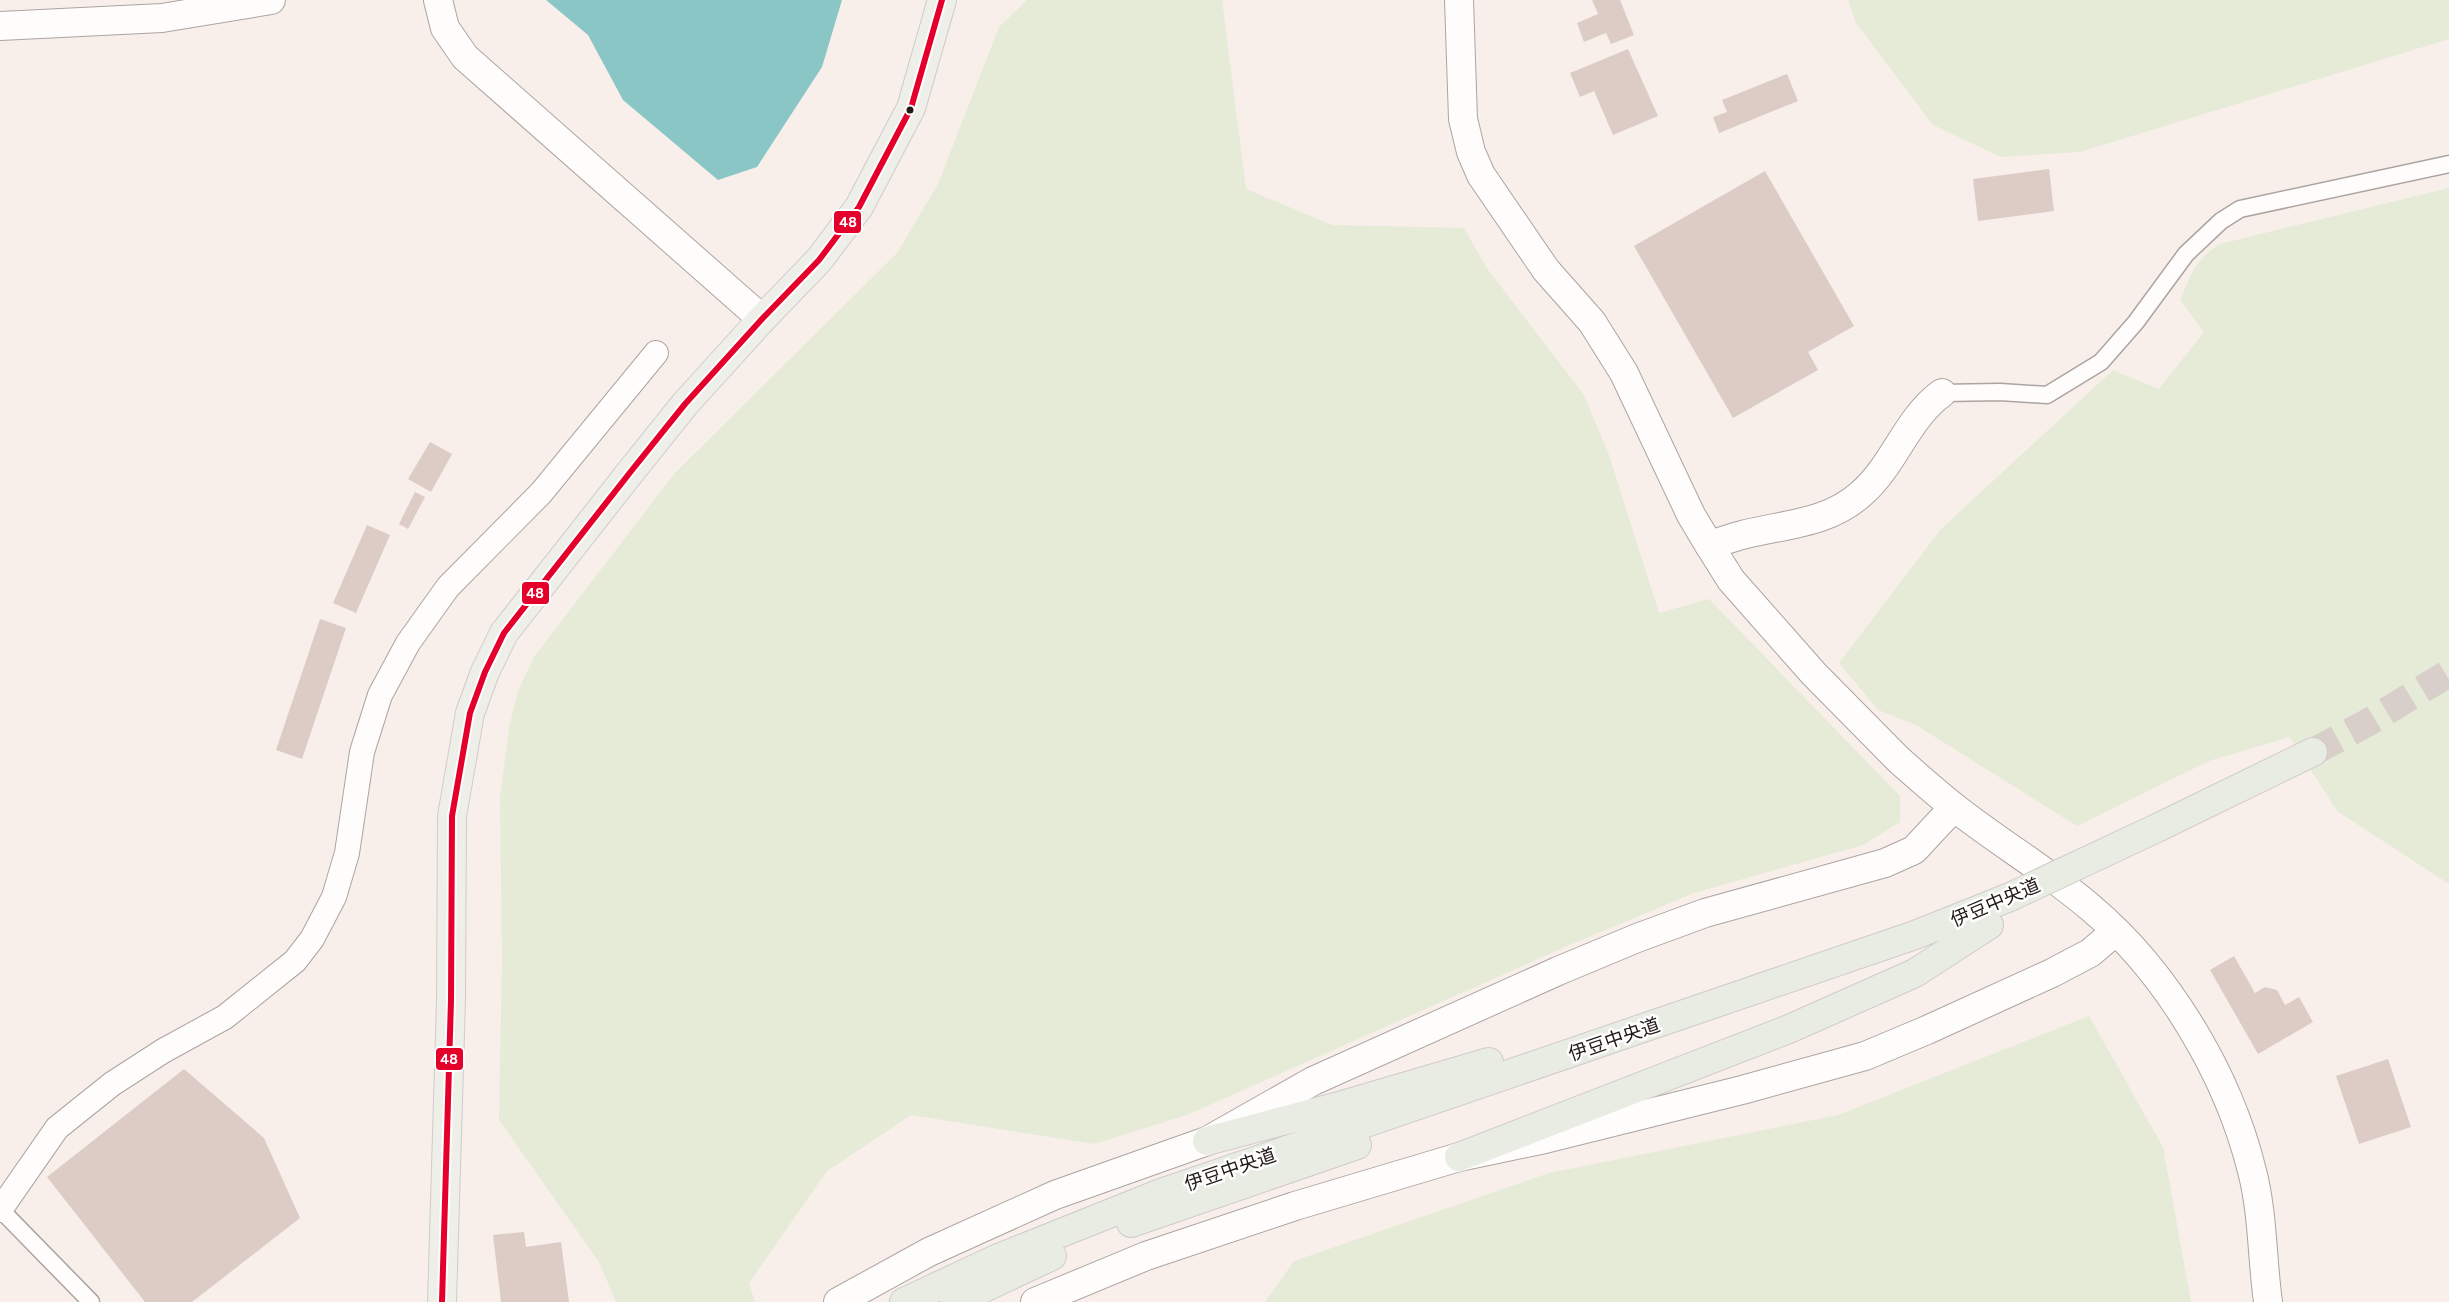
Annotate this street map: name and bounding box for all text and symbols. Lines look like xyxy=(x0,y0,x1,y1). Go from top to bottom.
unlabelled marker xyxy=(905,105,915,115)
line badge: 48 xyxy=(833,210,862,234)
text: 48 xyxy=(839,214,857,231)
line badge: 48 xyxy=(521,581,550,605)
text: 48 xyxy=(526,585,544,602)
street label: 伊豆中央道 xyxy=(1947,873,2043,932)
street label: 伊豆中央道 xyxy=(1565,1013,1663,1066)
line badge: 48 xyxy=(435,1047,464,1071)
text: 48 xyxy=(440,1051,458,1068)
street label: 伊豆中央道 xyxy=(1181,1143,1279,1196)

